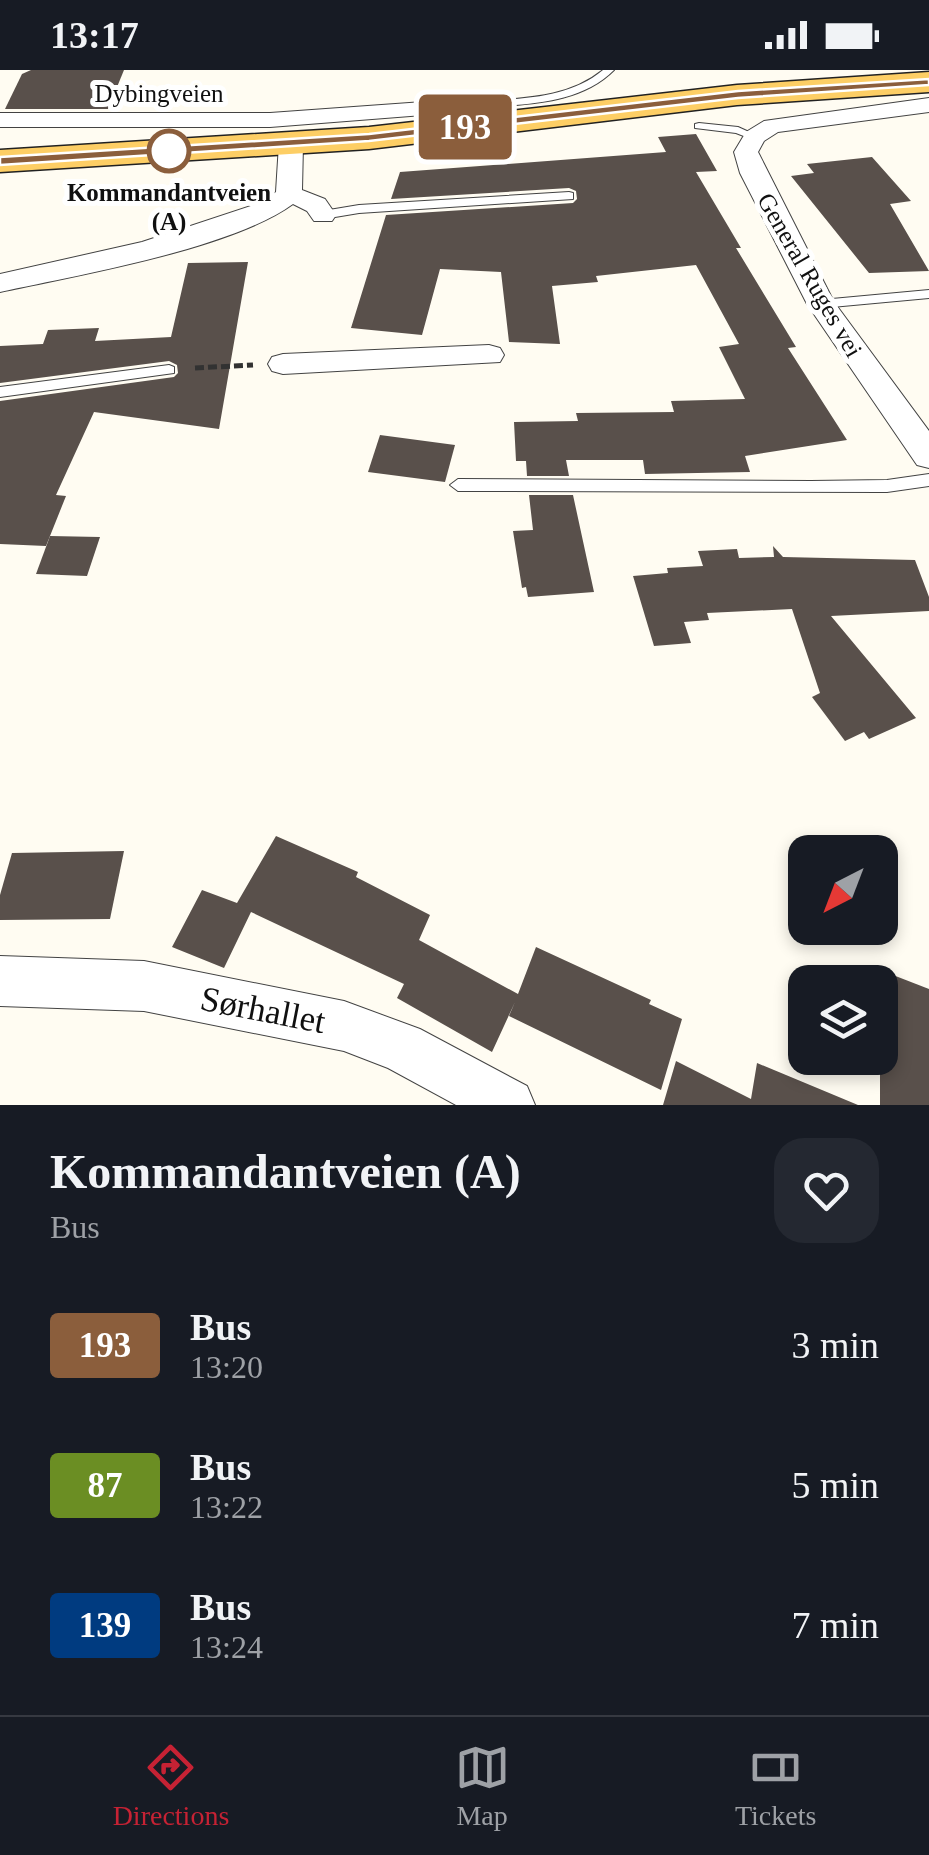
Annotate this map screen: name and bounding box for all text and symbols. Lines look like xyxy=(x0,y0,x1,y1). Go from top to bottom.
text: 13:17 xyxy=(50,14,139,56)
street label: Dybingveien xyxy=(94,80,224,107)
line badge: 193 xyxy=(408,94,522,160)
text: 193 xyxy=(439,108,491,147)
marker: Kommandantveien (A) xyxy=(148,130,190,172)
place label: Kommandantveien (A) xyxy=(67,179,271,236)
street label: General Ruges vei xyxy=(752,188,868,362)
north arrow xyxy=(788,835,898,945)
map controls xyxy=(788,835,898,1075)
button: layers xyxy=(788,965,898,1075)
street label: Sørhallet xyxy=(197,979,329,1041)
button: heart xyxy=(774,1138,879,1243)
text: Kommandantveien (A) xyxy=(50,1145,521,1198)
text: Bus xyxy=(50,1209,100,1245)
text: Bus xyxy=(190,1306,251,1348)
text: 3 min xyxy=(791,1324,879,1366)
text: 193 xyxy=(79,1326,131,1365)
text: 13:20 xyxy=(190,1349,263,1385)
text: Bus xyxy=(190,1446,251,1488)
text: 5 min xyxy=(791,1464,879,1506)
text: 87 xyxy=(88,1466,123,1505)
text: 13:22 xyxy=(190,1489,263,1525)
text: Bus xyxy=(190,1586,251,1628)
text: 7 min xyxy=(791,1604,879,1646)
text: 139 xyxy=(79,1606,131,1645)
text: 13:24 xyxy=(190,1629,263,1665)
tab: Directions xyxy=(113,1740,229,1832)
tab: Map xyxy=(455,1740,510,1832)
tab: Tickets xyxy=(735,1740,816,1832)

